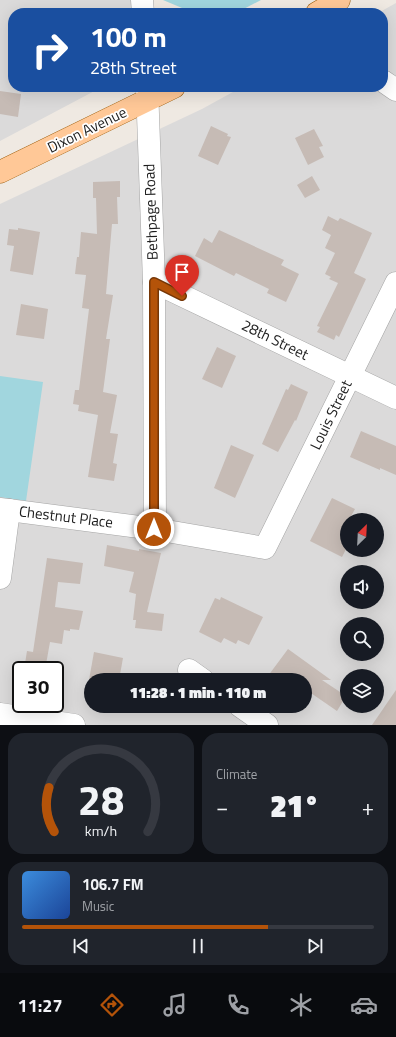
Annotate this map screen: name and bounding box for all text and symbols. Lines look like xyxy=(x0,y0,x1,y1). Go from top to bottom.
text: 100 m xyxy=(90,15,167,58)
icon: right xyxy=(24,24,76,76)
text: 28th Street xyxy=(90,54,177,81)
street label: Dixon Avenue xyxy=(43,100,130,159)
street label: Bethpage Road xyxy=(137,163,164,261)
pin xyxy=(165,255,199,296)
icon: arrive xyxy=(171,261,193,283)
street label: 28th Street xyxy=(238,313,313,366)
street label: Louis Street xyxy=(304,375,358,454)
street label: Chestnut Place xyxy=(18,499,114,534)
position arrow xyxy=(133,508,175,550)
north arrow xyxy=(340,513,384,557)
map controls xyxy=(340,513,384,713)
button: sound xyxy=(340,565,384,609)
button: search xyxy=(340,617,384,661)
speed limit sign: 30 xyxy=(12,661,64,713)
button: layers xyxy=(340,669,384,713)
text: 11:28 · 1 min · 110 m xyxy=(130,681,266,704)
text: Climate xyxy=(216,764,257,784)
text: 28 xyxy=(78,767,124,830)
text: 21° xyxy=(270,783,320,829)
text: − xyxy=(216,790,228,824)
text: + xyxy=(362,790,374,824)
text: km/h xyxy=(85,819,117,841)
text: 106.7 FM xyxy=(82,873,144,896)
text: Music xyxy=(82,896,114,916)
icon: previous xyxy=(70,935,92,957)
icon: pause xyxy=(187,935,209,957)
icon: next xyxy=(304,935,326,957)
icon: directions xyxy=(98,991,126,1019)
icon: music xyxy=(161,991,189,1019)
icon: phone xyxy=(224,991,252,1019)
icon: climate xyxy=(287,991,315,1019)
icon: car xyxy=(350,991,378,1019)
text: 11:27 xyxy=(18,992,63,1019)

